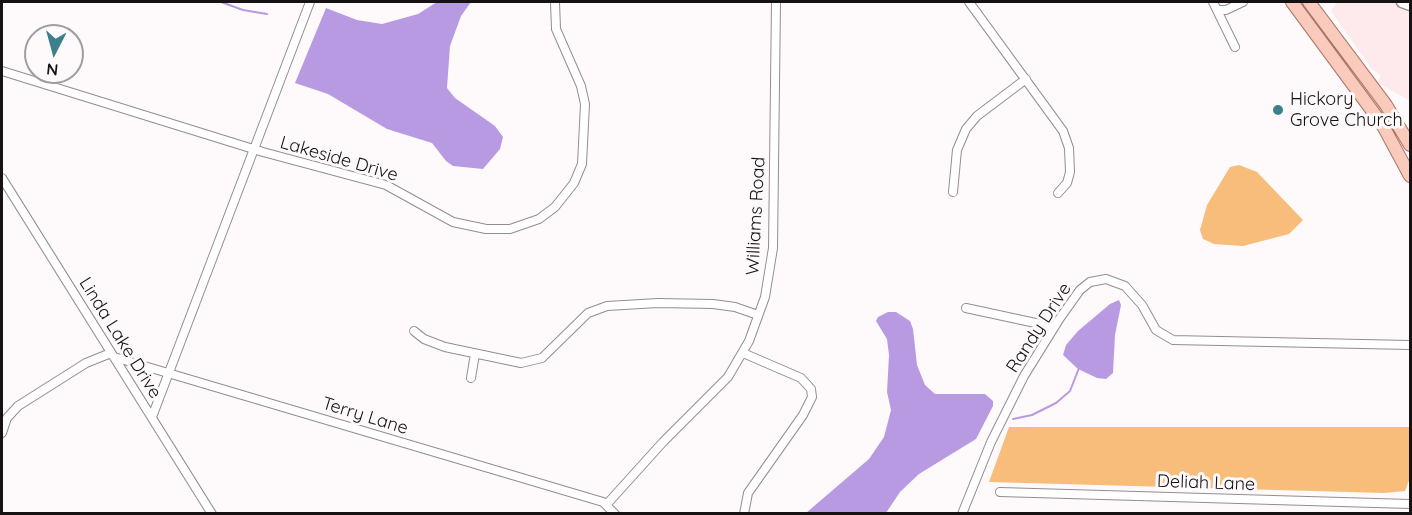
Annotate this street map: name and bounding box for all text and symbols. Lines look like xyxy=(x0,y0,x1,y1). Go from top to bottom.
north arrow xyxy=(24,24,84,84)
text: N xyxy=(45,59,59,80)
place label: Hickory Grove Church xyxy=(1290,89,1403,132)
marker: Hickory Grove Church xyxy=(1271,103,1285,117)
street label: Lakeside Drive xyxy=(278,132,400,186)
street label: Williams Road xyxy=(742,156,770,276)
street label: Linda Lake Drive xyxy=(74,273,166,403)
street label: Randy Drive xyxy=(1002,279,1076,377)
street label: Terry Lane xyxy=(319,393,411,439)
street label: Deliah Lane xyxy=(1156,470,1256,496)

